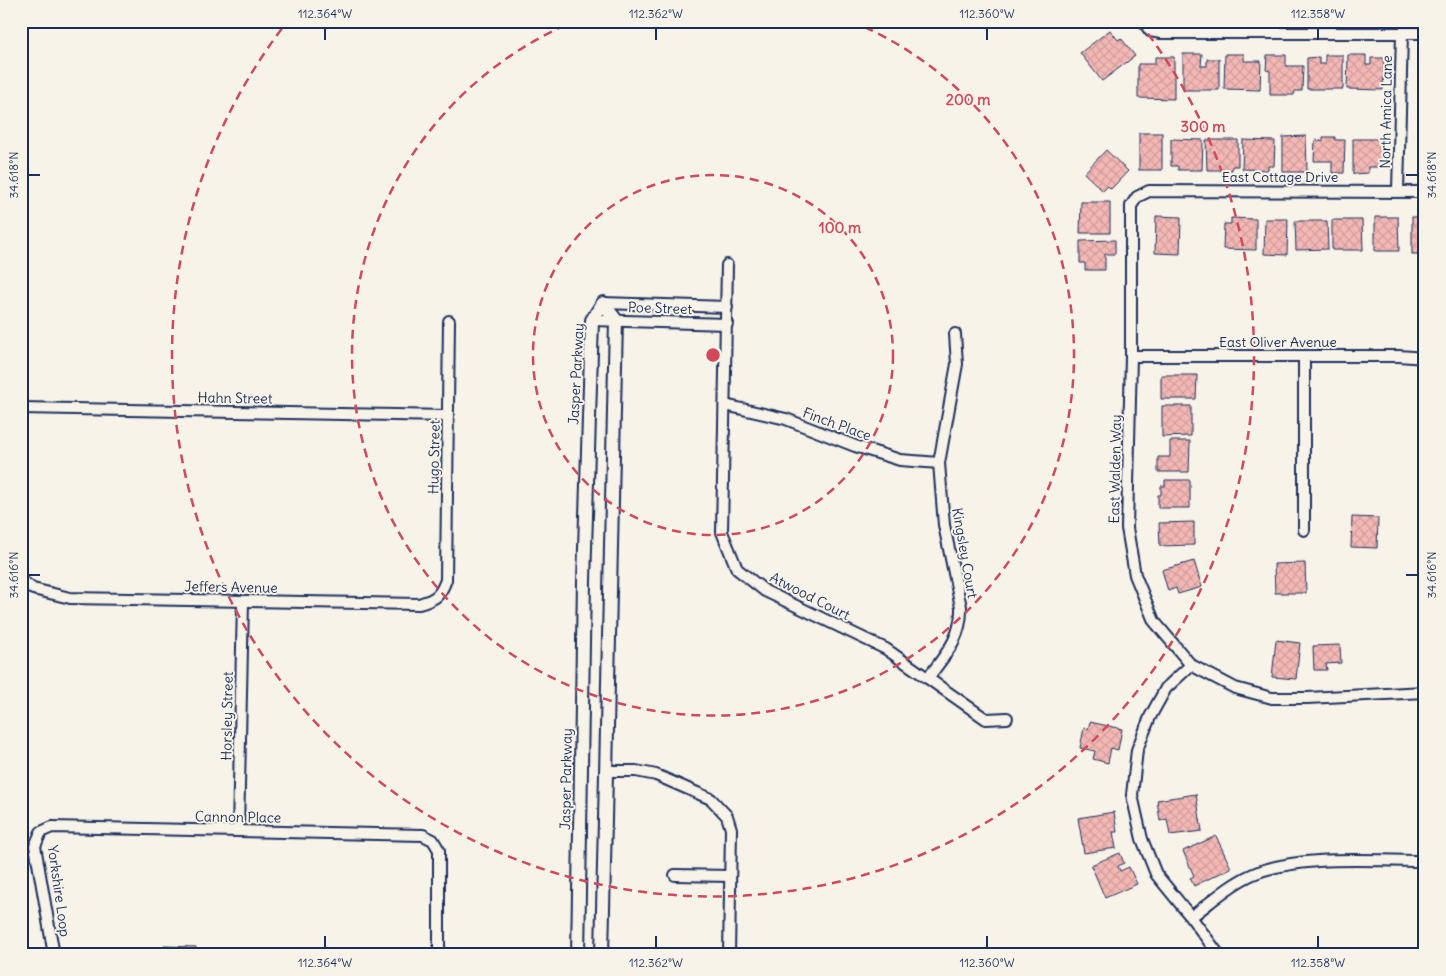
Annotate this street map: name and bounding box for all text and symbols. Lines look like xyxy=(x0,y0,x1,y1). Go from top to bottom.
text: 112.364°W xyxy=(298,6,352,21)
text: 112.362°W xyxy=(629,6,683,21)
text: 112.360°W xyxy=(959,6,1015,21)
text: 112.358°W xyxy=(1291,6,1345,21)
street label: North Amica Lane xyxy=(1376,55,1396,169)
text: 200 m xyxy=(946,90,990,109)
text: 300 m xyxy=(1181,117,1226,136)
text: 34.618°N xyxy=(6,151,21,199)
text: 34.618°N xyxy=(1424,151,1439,199)
street label: East Cottage Drive xyxy=(1222,168,1338,186)
text: 100 m xyxy=(819,218,861,237)
street label: Poe Street xyxy=(628,298,693,318)
street label: Jasper Parkway xyxy=(564,323,588,425)
street label: East Oliver Avenue xyxy=(1219,333,1337,351)
centre of rings xyxy=(704,346,722,364)
street label: Hahn Street xyxy=(197,388,273,408)
street label: Finch Place xyxy=(800,403,874,445)
street label: East Walden Way xyxy=(1105,414,1125,524)
street label: Hugo Street xyxy=(424,419,444,494)
street label: Kingsley Court xyxy=(948,506,982,600)
text: 34.616°N xyxy=(6,551,21,599)
text: 34.616°N xyxy=(1424,551,1439,599)
street label: Atwood Court xyxy=(767,568,853,624)
street label: Jeffers Avenue xyxy=(184,577,278,597)
street label: Horsley Street xyxy=(217,671,237,761)
street label: Jasper Parkway xyxy=(556,728,576,830)
street label: Cannon Place xyxy=(195,807,281,827)
street label: Yorkshire Loop xyxy=(44,844,74,938)
text: 112.364°W xyxy=(298,955,352,970)
text: 112.362°W xyxy=(629,955,683,970)
text: 112.360°W xyxy=(959,955,1015,970)
text: 112.358°W xyxy=(1291,955,1345,970)

